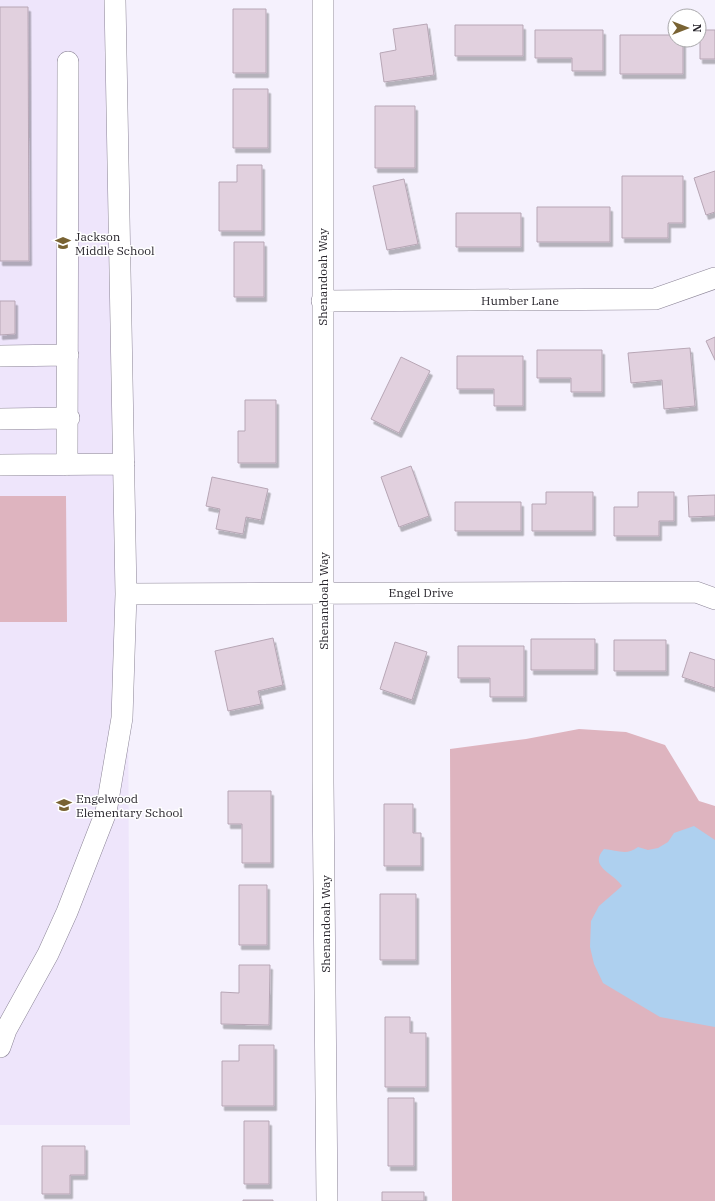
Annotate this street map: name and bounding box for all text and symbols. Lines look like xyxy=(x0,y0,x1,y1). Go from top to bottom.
north arrow xyxy=(667,8,707,48)
text: N xyxy=(690,24,704,33)
street label: Shenandoah Way xyxy=(315,228,330,326)
place label: Jackson Middle School xyxy=(75,229,155,258)
school or university icon: Jackson Middle School xyxy=(54,234,72,252)
street label: Humber Lane xyxy=(481,293,559,308)
street label: Shenandoah Way xyxy=(316,552,331,650)
street label: Engel Drive xyxy=(389,585,453,600)
place label: Engelwood Elementary School xyxy=(76,791,183,820)
school or university icon: Engelwood Elementary School xyxy=(55,796,73,814)
street label: Shenandoah Way xyxy=(318,875,333,973)

